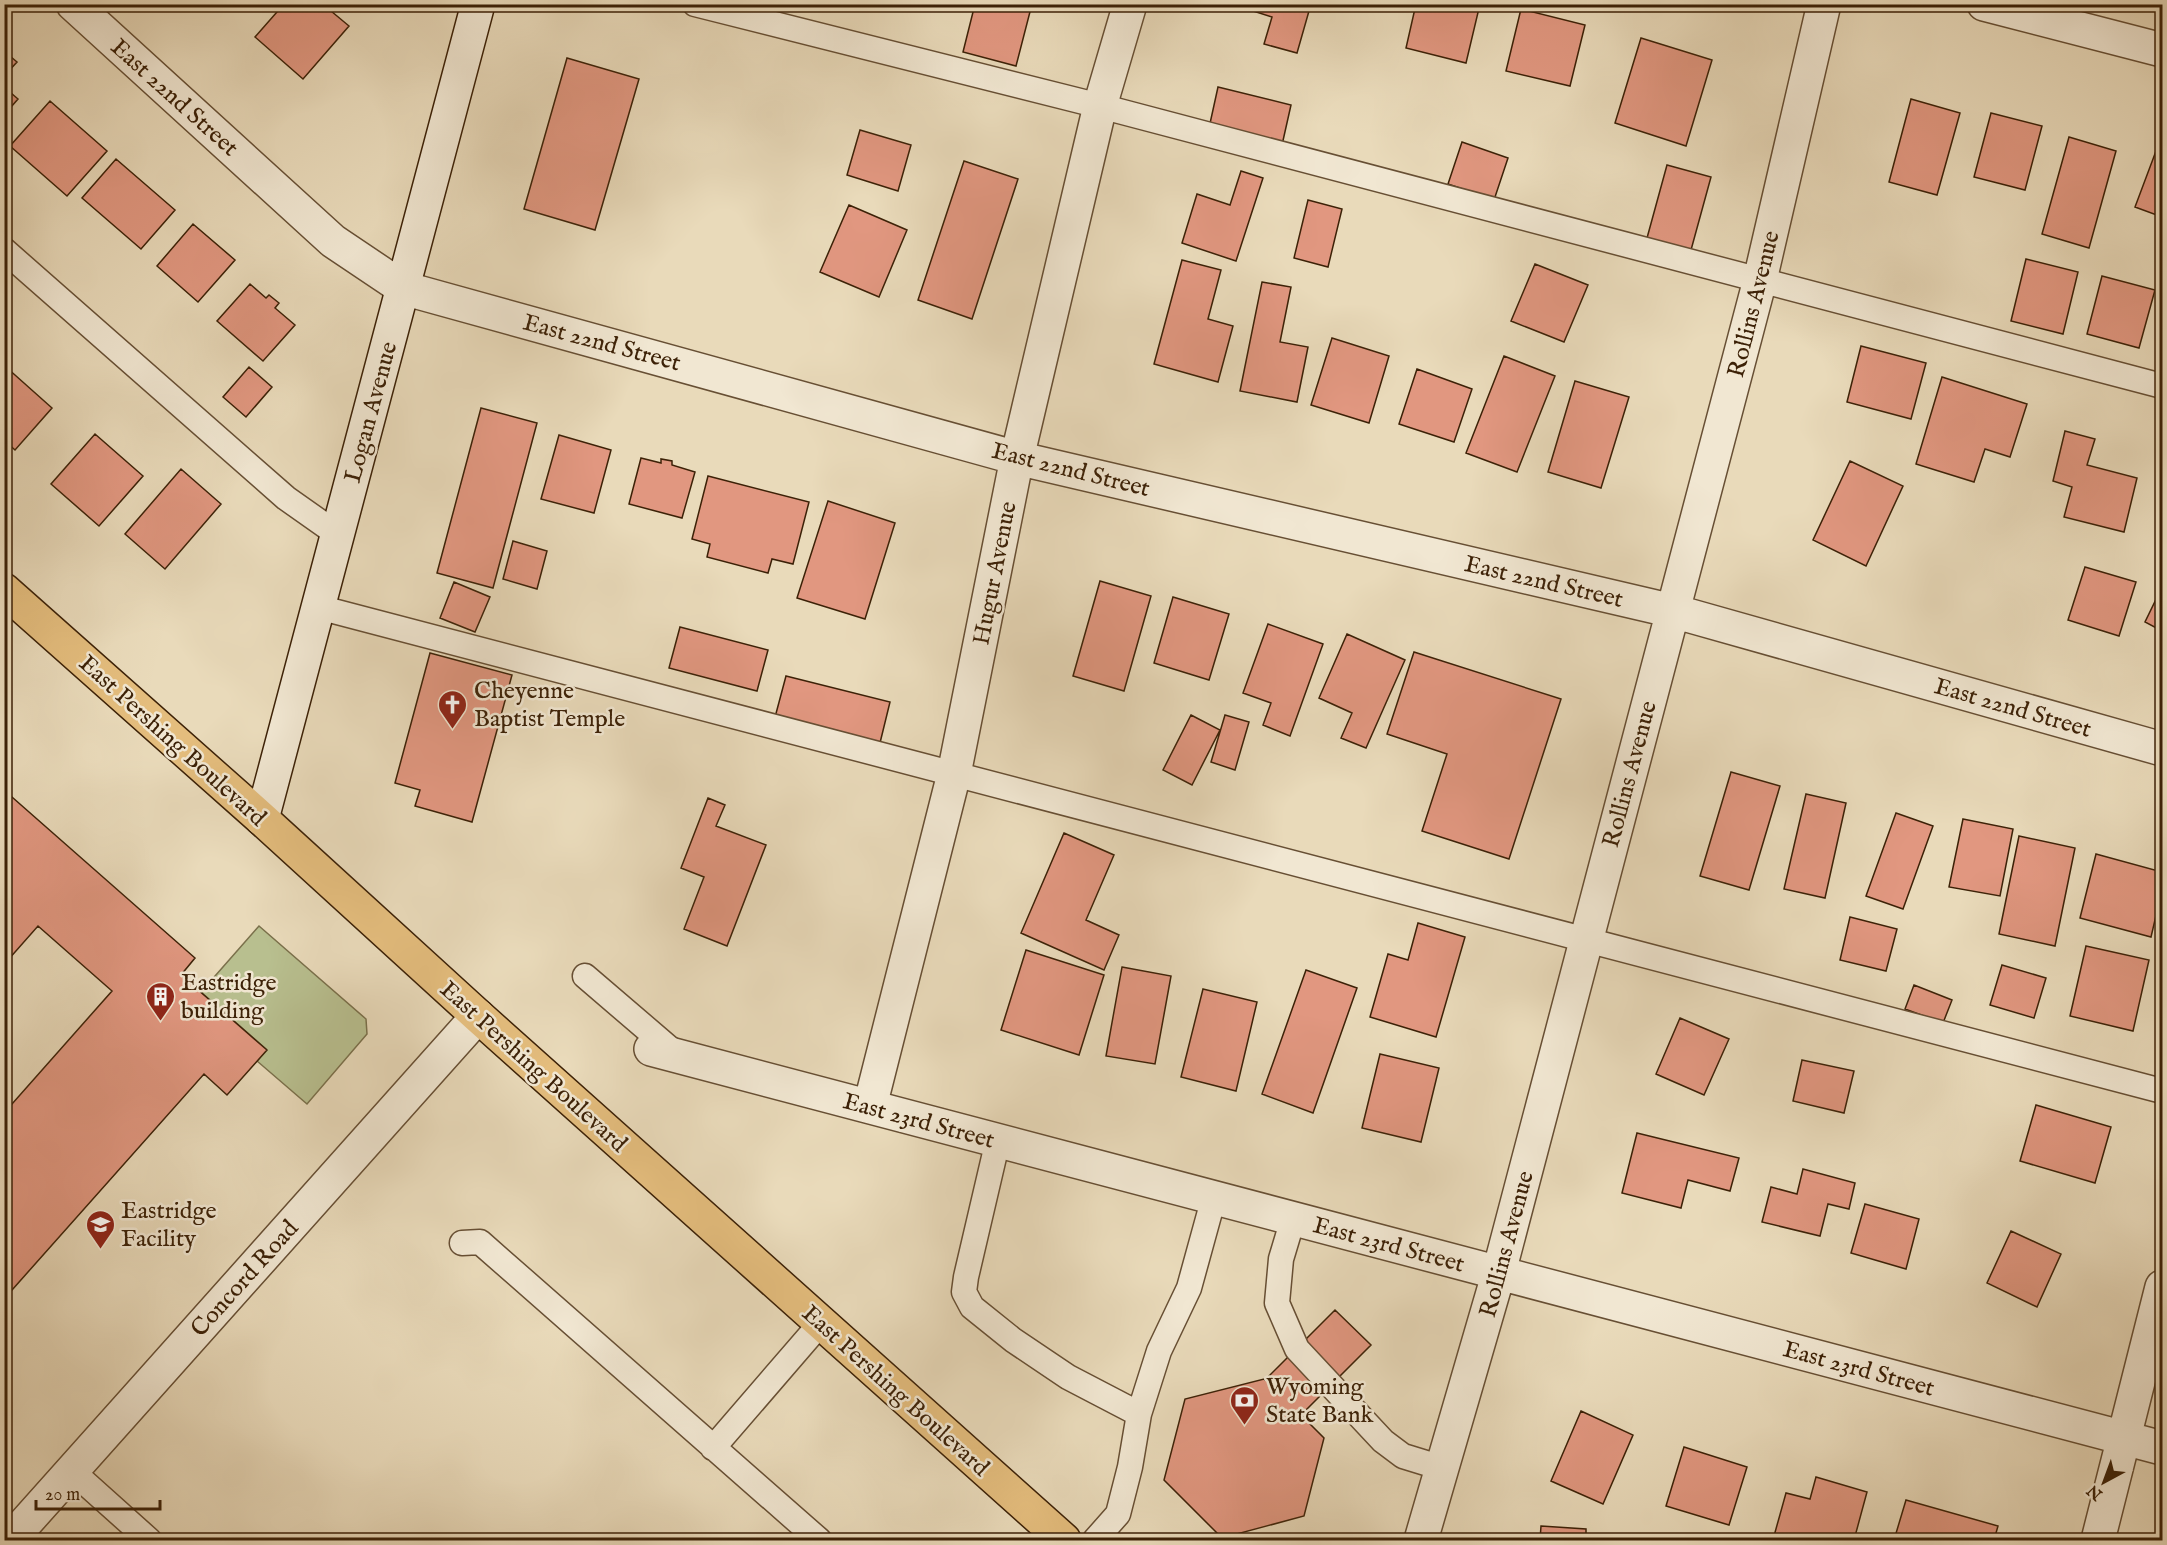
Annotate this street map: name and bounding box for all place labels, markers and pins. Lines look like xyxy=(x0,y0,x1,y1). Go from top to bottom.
place label: Cheyenne Baptist Temple xyxy=(474,676,625,735)
church icon: Cheyenne Baptist Temple xyxy=(437,688,469,730)
place label: Eastridge building xyxy=(181,968,277,1027)
building icon: Eastridge building xyxy=(144,980,176,1022)
place label: Eastridge Facility xyxy=(121,1196,217,1255)
school or university icon: Eastridge Facility xyxy=(84,1208,116,1250)
place label: Wyoming State Bank xyxy=(1266,1372,1373,1431)
bank icon: Wyoming State Bank xyxy=(1229,1384,1261,1426)

